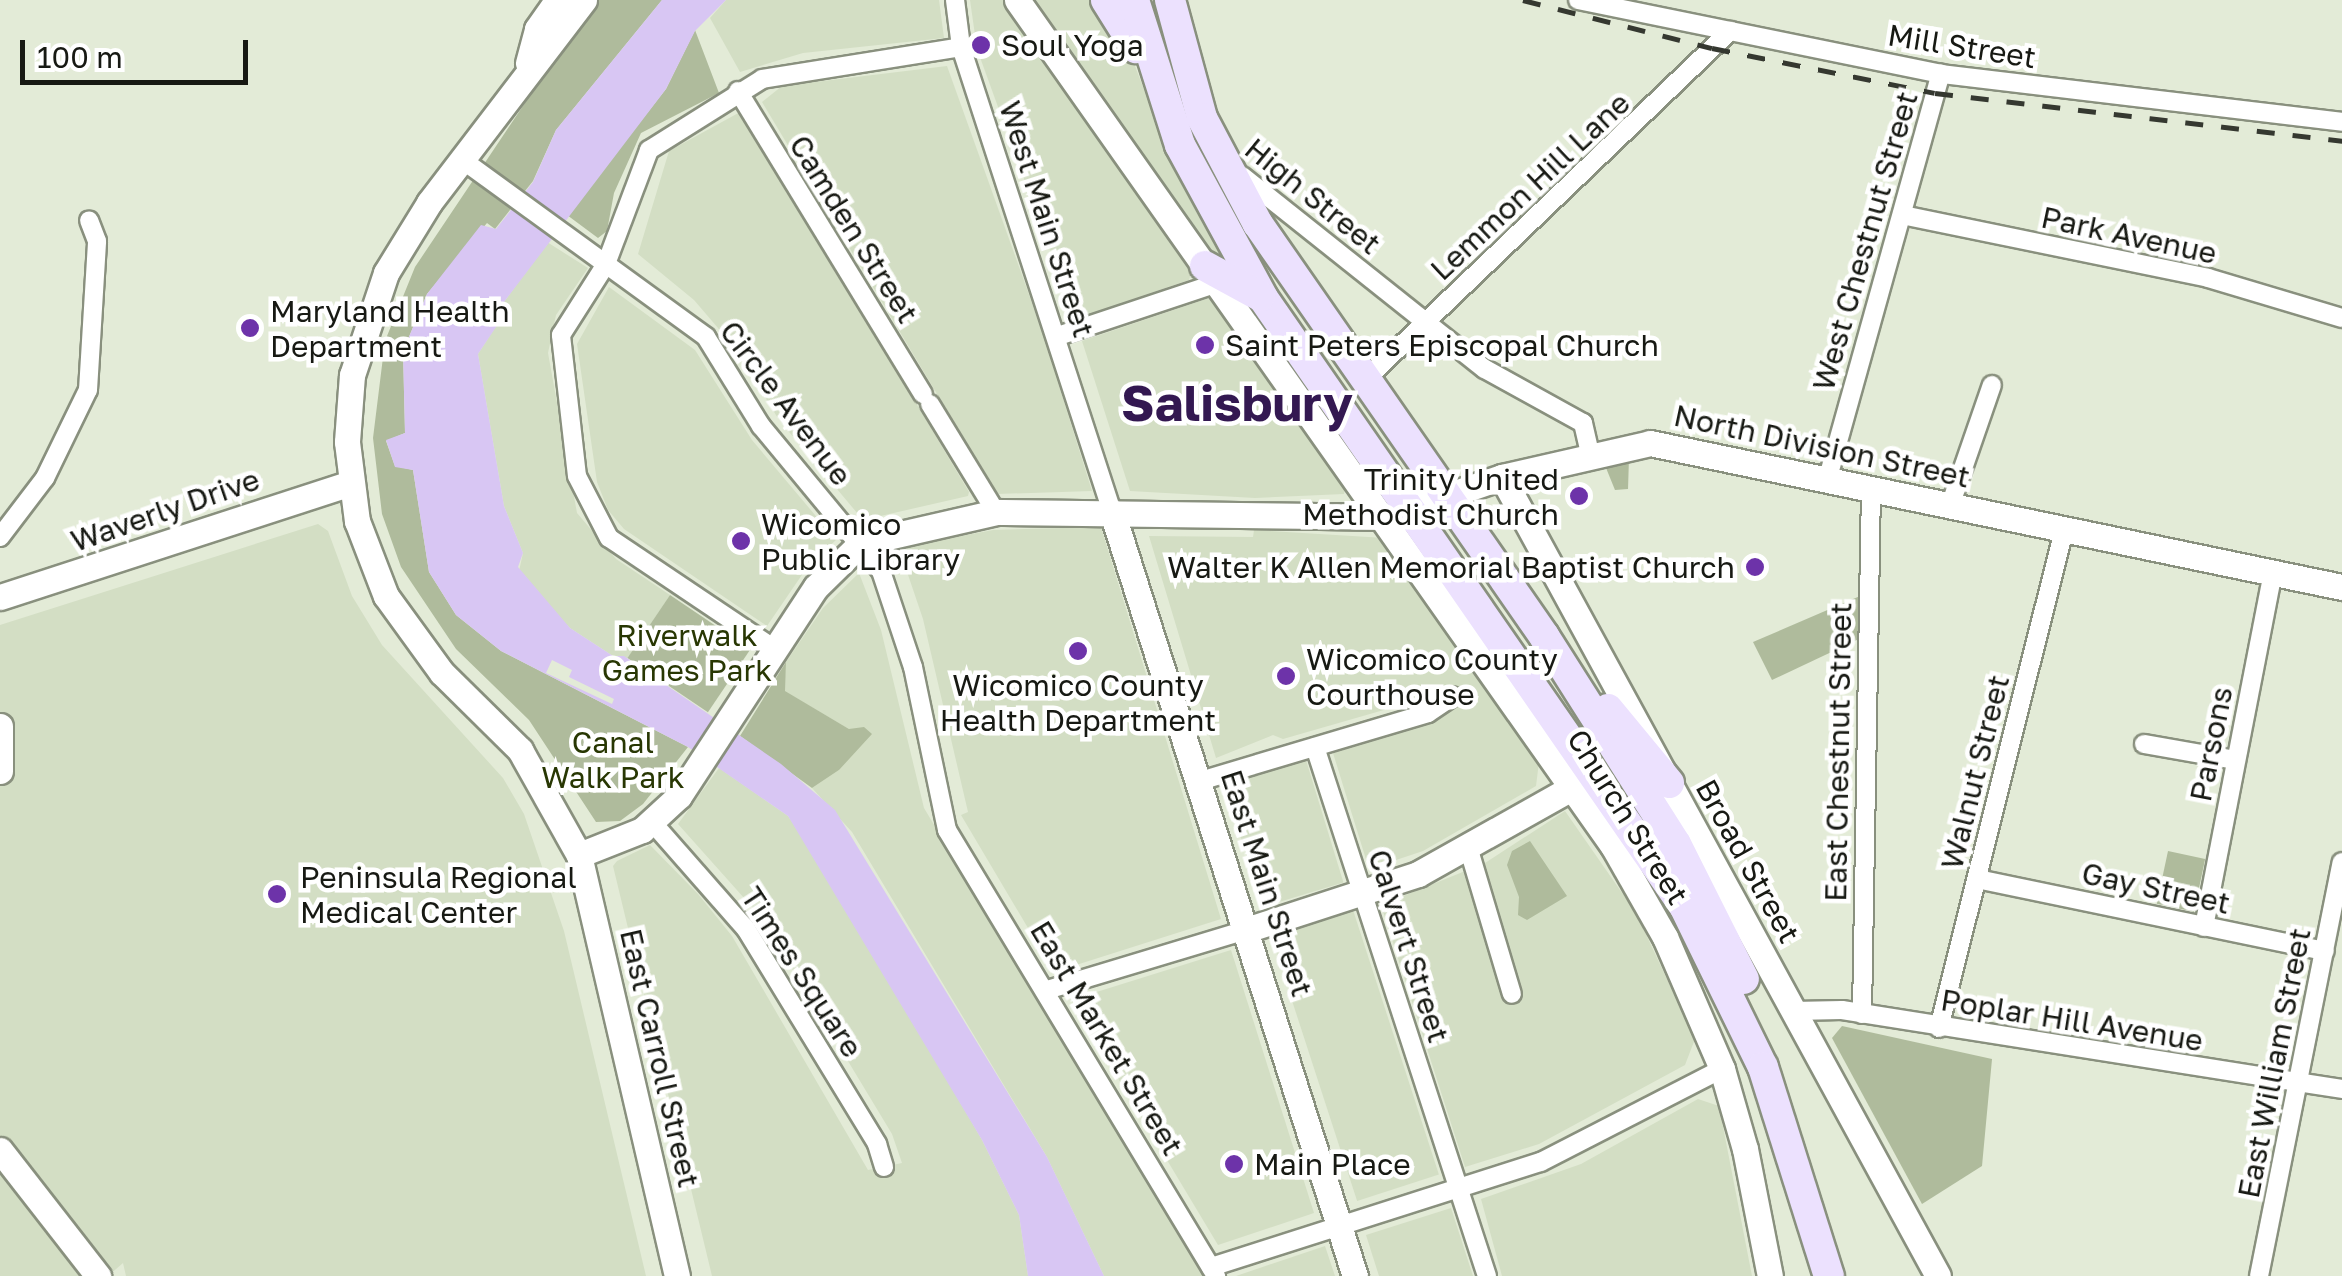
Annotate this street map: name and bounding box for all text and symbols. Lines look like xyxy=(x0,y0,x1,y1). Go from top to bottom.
street label: Mill Street xyxy=(1885,17,2039,75)
scale bar xyxy=(25,20,252,82)
place label: Soul Yoga xyxy=(1001,27,1144,63)
marker: Soul Yoga xyxy=(970,34,992,56)
text: 100 m xyxy=(37,39,123,75)
street label: Lemmon Hill Lane xyxy=(1423,85,1637,287)
street label: West Chestnut Street xyxy=(1805,87,1925,395)
street label: West Main Street xyxy=(992,96,1102,342)
street label: Camden Street xyxy=(782,129,926,329)
street label: High Street xyxy=(1238,130,1388,262)
street label: Park Avenue xyxy=(2038,199,2220,271)
place label: Maryland Health Department xyxy=(270,293,510,364)
street label: Circle Avenue xyxy=(713,314,859,492)
marker: Maryland Health Department xyxy=(239,317,261,339)
place label: Saint Peters Episcopal Church xyxy=(1225,327,1659,363)
marker: Saint Peters Episcopal Church xyxy=(1194,334,1216,356)
district label: Salisbury xyxy=(1121,373,1353,433)
street label: North Division Street xyxy=(1671,397,1973,495)
street label: Waverly Drive xyxy=(66,461,264,559)
place label: Trinity United Methodist Church xyxy=(1302,461,1559,532)
marker: Trinity United Methodist Church xyxy=(1568,485,1590,507)
place label: Wicomico Public Library xyxy=(761,506,960,576)
marker: Wicomico Public Library xyxy=(730,530,752,552)
place label: Walter K Allen Memorial Baptist Church xyxy=(1167,549,1735,585)
marker: Walter K Allen Memorial Baptist Church xyxy=(1744,556,1766,578)
street label: East Chestnut Street xyxy=(1817,602,1859,902)
park label: Riverwalk Games Park xyxy=(602,617,772,688)
marker: Wicomico County Health Department xyxy=(1067,640,1089,662)
place label: Wicomico County Courthouse xyxy=(1306,641,1558,712)
marker: Wicomico County Courthouse xyxy=(1275,665,1297,687)
place label: Wicomico County Health Department xyxy=(940,667,1216,738)
street label: Walnut Street xyxy=(1933,671,2017,873)
street label: Parsons xyxy=(2182,684,2240,804)
street label: Church Street xyxy=(1560,723,1696,911)
park label: Canal Walk Park xyxy=(541,724,685,794)
street label: East Main Street xyxy=(1213,765,1321,1001)
street label: Broad Street xyxy=(1688,773,1808,949)
street label: Calvert Street xyxy=(1361,845,1457,1047)
street label: Gay Street xyxy=(2079,855,2233,921)
place label: Peninsula Regional Medical Center xyxy=(300,859,577,930)
street label: Times Square xyxy=(734,880,870,1064)
marker: Peninsula Regional Medical Center xyxy=(264,881,290,907)
street label: East Market Street xyxy=(1023,914,1191,1162)
street label: East Carroll Street xyxy=(613,925,707,1191)
street label: East William Street xyxy=(2230,925,2318,1201)
street label: Poplar Hill Avenue xyxy=(1938,981,2206,1059)
place label: Main Place xyxy=(1254,1146,1411,1182)
marker: Main Place xyxy=(1223,1153,1245,1175)

